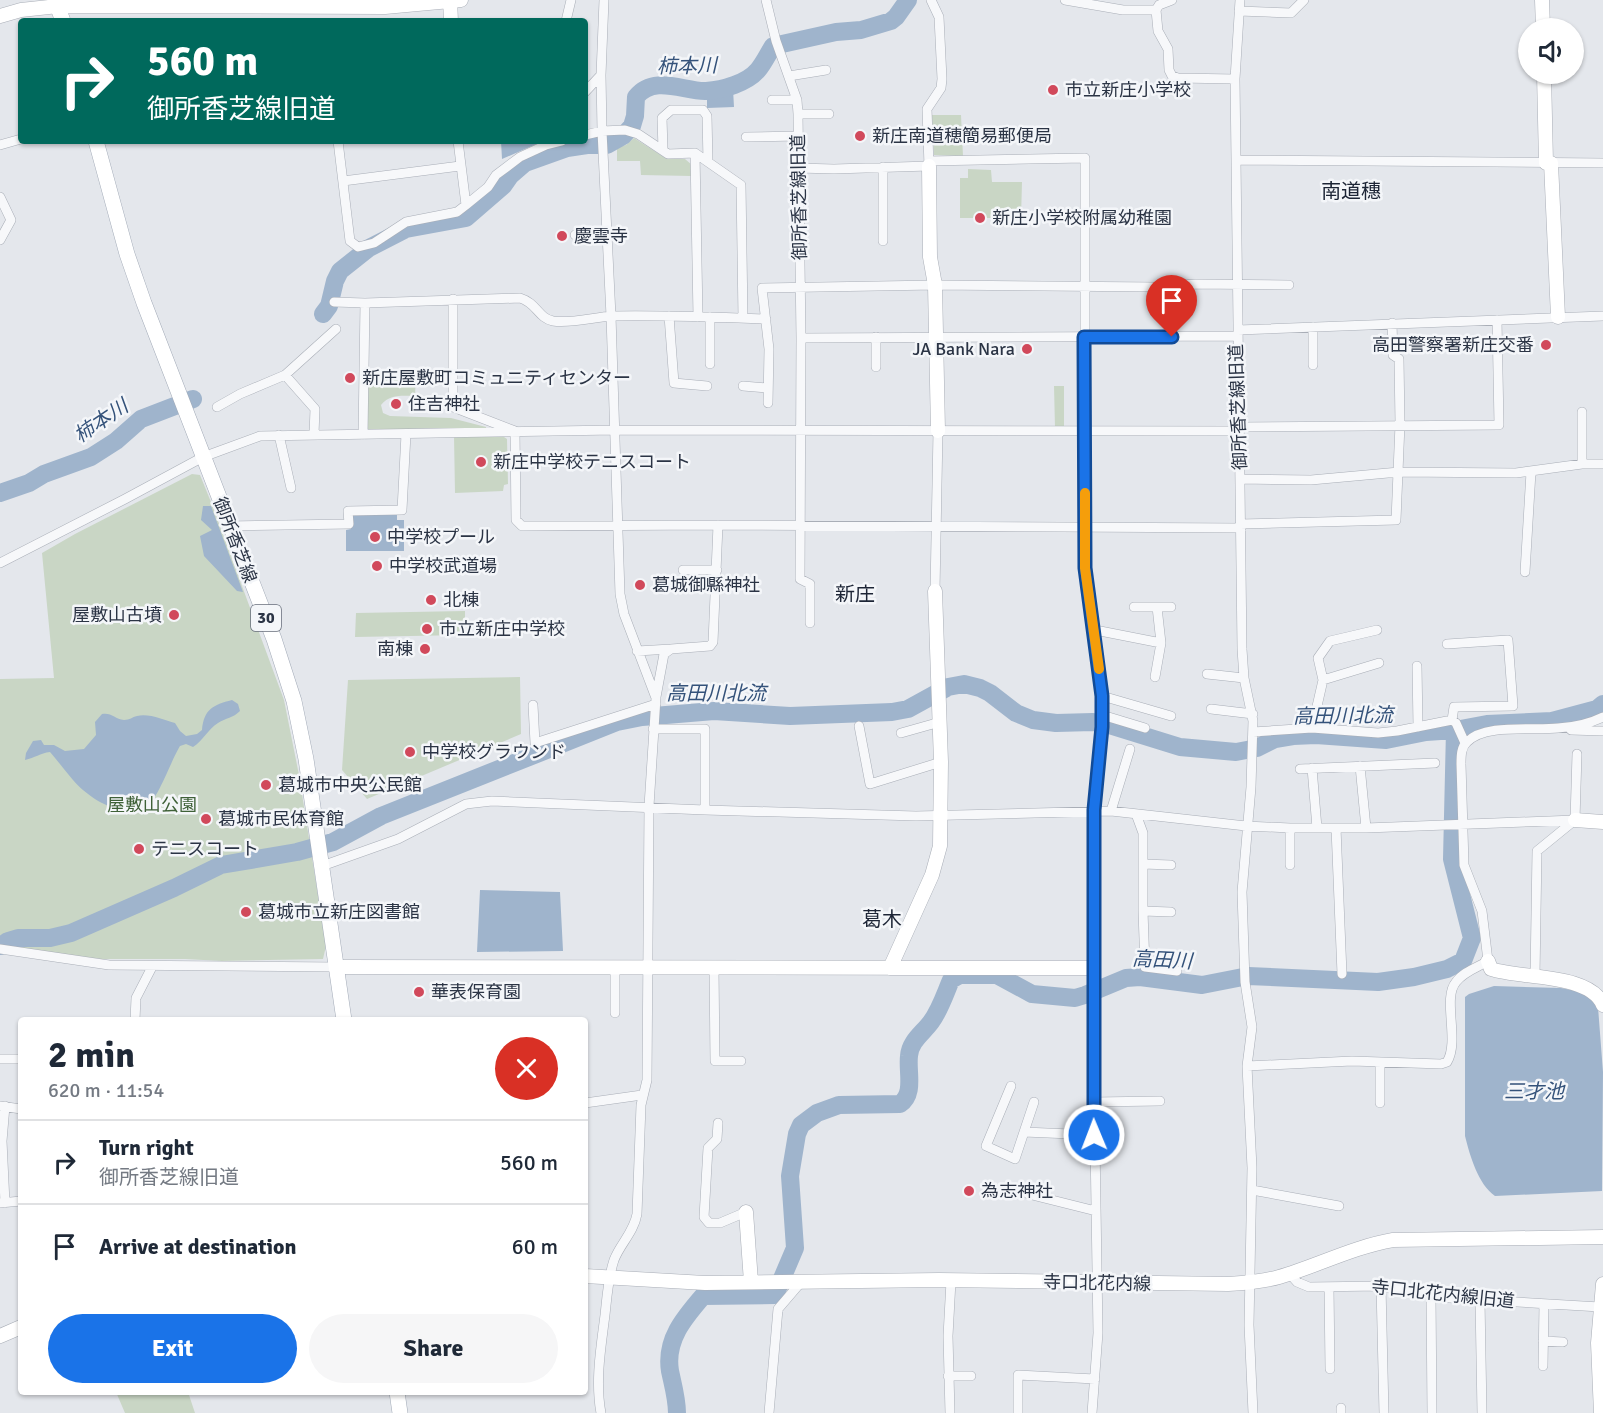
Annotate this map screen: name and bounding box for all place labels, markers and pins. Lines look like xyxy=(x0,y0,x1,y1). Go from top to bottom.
place label: 市立新庄小学校 xyxy=(1065,79,1191,101)
marker: 市立新庄小学校 xyxy=(1046,83,1060,97)
place label: 新庄南道穂簡易郵便局 xyxy=(872,125,1052,147)
marker: 新庄南道穂簡易郵便局 xyxy=(853,129,867,143)
place label: 新庄小学校附属幼稚園 xyxy=(992,207,1172,229)
marker: 新庄小学校附属幼稚園 xyxy=(973,211,987,225)
place label: 慶雲寺 xyxy=(574,225,628,247)
marker: 慶雲寺 xyxy=(555,229,569,243)
pin xyxy=(1146,275,1197,337)
place label: 高田警察署新庄交番 xyxy=(1372,334,1534,356)
place label: JA Bank Nara xyxy=(912,338,1015,360)
marker: 高田警察署新庄交番 xyxy=(1539,338,1553,352)
marker: JA Bank Nara xyxy=(1020,342,1034,356)
place label: 新庄屋敷町コミュニティセンター xyxy=(362,367,631,389)
marker: 新庄屋敷町コミュニティセンター xyxy=(343,371,357,385)
place label: 住吉神社 xyxy=(408,393,480,415)
marker: 住吉神社 xyxy=(389,397,403,411)
place label: 新庄中学校テニスコート xyxy=(493,451,691,473)
marker: 新庄中学校テニスコート xyxy=(474,455,488,469)
place label: 中学校プール xyxy=(387,526,495,548)
marker: 中学校プール xyxy=(368,530,382,544)
place label: 中学校武道場 xyxy=(389,555,497,577)
marker: 中学校武道場 xyxy=(370,559,384,573)
place label: 葛城御縣神社 xyxy=(652,574,760,596)
marker: 葛城御縣神社 xyxy=(633,578,647,592)
place label: 北棟 xyxy=(443,589,479,611)
marker: 北棟 xyxy=(424,593,438,607)
place label: 屋敷山古墳 xyxy=(72,604,162,626)
marker: 屋敷山古墳 xyxy=(167,608,181,622)
place label: 市立新庄中学校 xyxy=(439,618,565,640)
marker: 市立新庄中学校 xyxy=(420,622,434,636)
place label: 南棟 xyxy=(377,638,413,660)
marker: 南棟 xyxy=(418,642,432,656)
place label: 中学校グラウンド xyxy=(422,741,566,763)
marker: 中学校グラウンド xyxy=(403,745,417,759)
place label: 葛城市中央公民館 xyxy=(278,774,422,796)
marker: 葛城市中央公民館 xyxy=(259,778,273,792)
place label: 葛城市民体育館 xyxy=(218,808,344,830)
marker: 葛城市民体育館 xyxy=(199,812,213,826)
place label: テニスコート xyxy=(151,838,259,860)
marker: テニスコート xyxy=(132,842,146,856)
place label: 葛城市立新庄図書館 xyxy=(258,901,420,923)
marker: 葛城市立新庄図書館 xyxy=(239,905,253,919)
place label: 華表保育園 xyxy=(431,981,521,1003)
marker: 華表保育園 xyxy=(412,985,426,999)
place label: 為志神社 xyxy=(981,1180,1053,1202)
marker: 為志神社 xyxy=(962,1184,976,1198)

